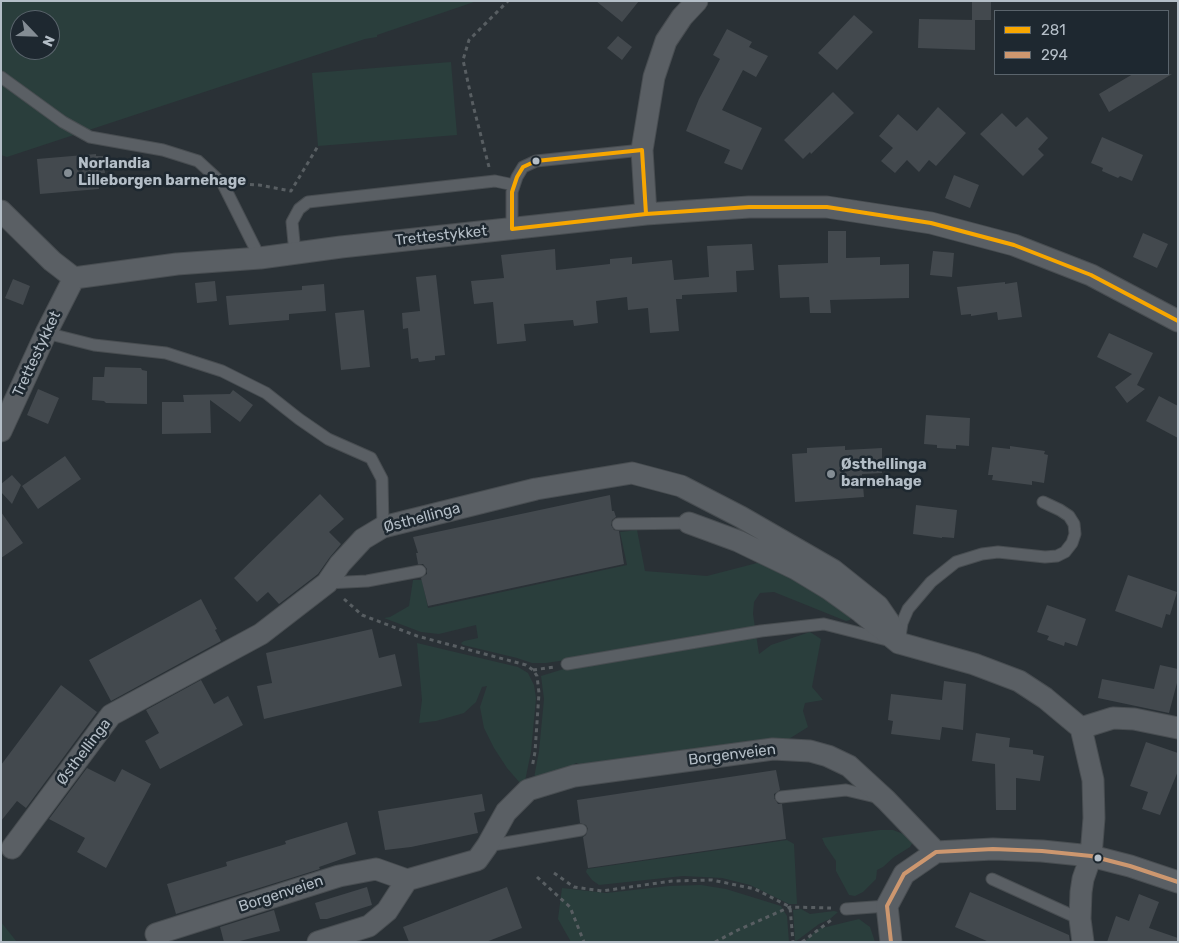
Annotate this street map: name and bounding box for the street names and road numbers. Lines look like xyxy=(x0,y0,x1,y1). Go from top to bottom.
street label: Trettestykket xyxy=(394,222,488,250)
street label: Trettestykket xyxy=(9,308,65,400)
street label: Østhellinga xyxy=(382,499,462,537)
street label: Østhellinga xyxy=(53,715,115,789)
street label: Borgenveien xyxy=(687,741,777,769)
street label: Borgenveien xyxy=(236,872,326,916)

